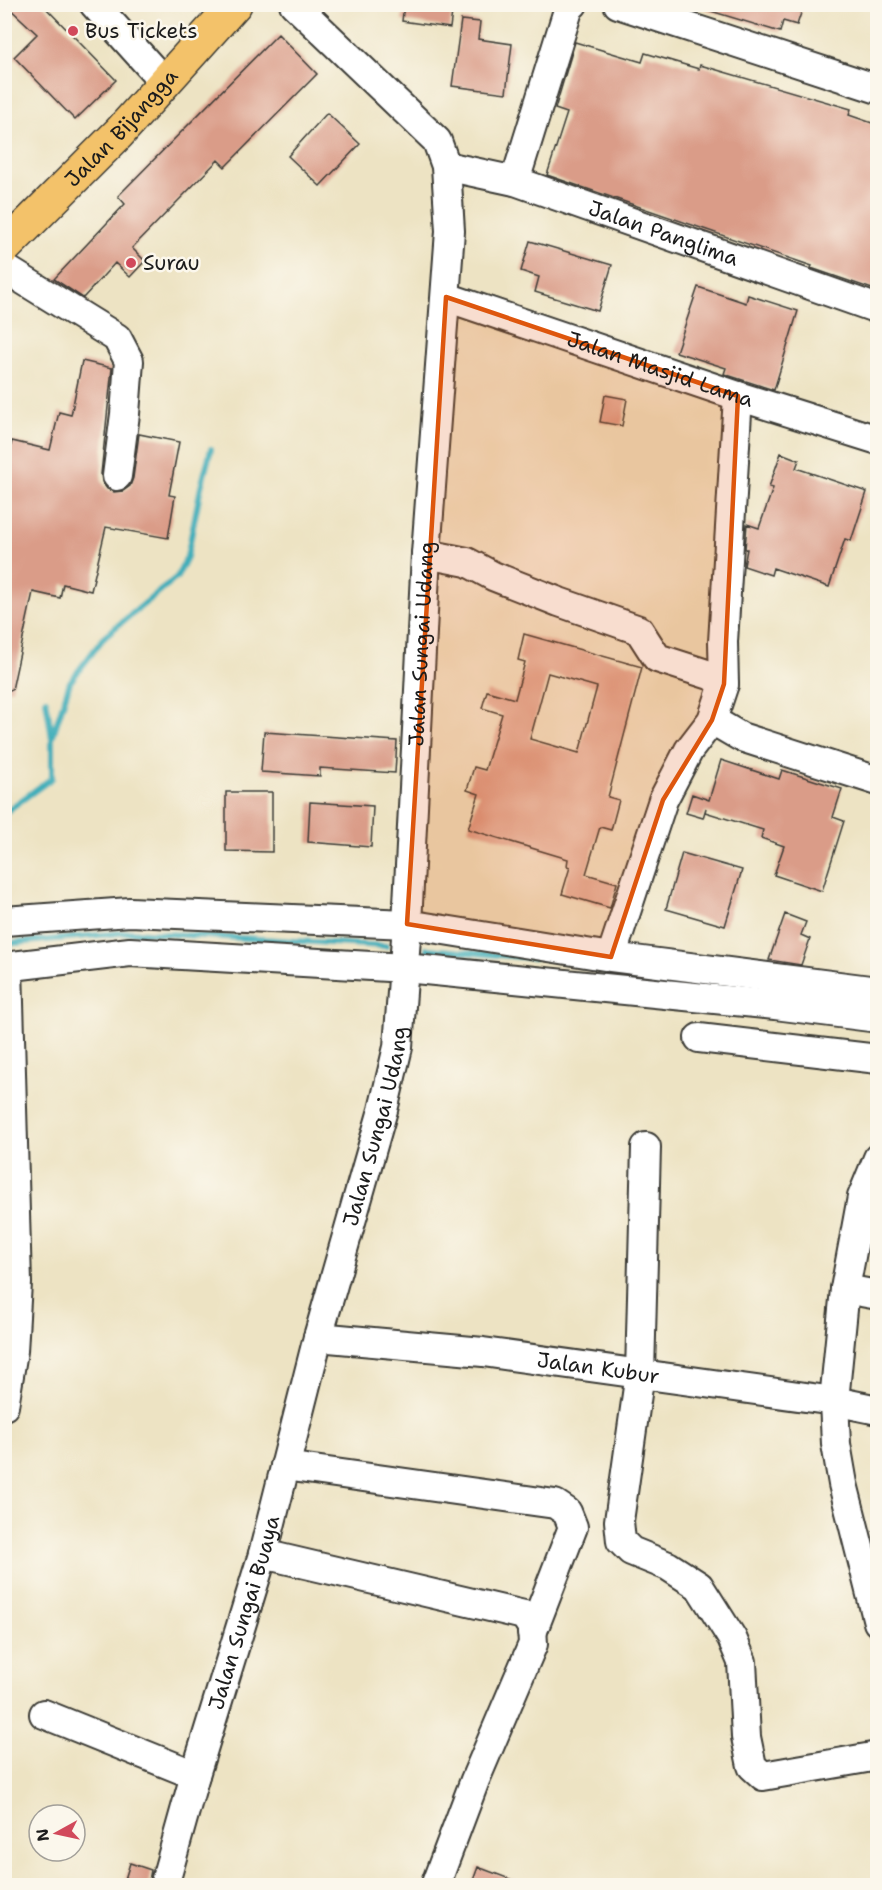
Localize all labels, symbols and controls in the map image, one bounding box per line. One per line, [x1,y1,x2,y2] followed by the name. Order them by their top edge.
[85,17,198,45] place label: Bus Tickets
[66,24,80,38] marker: Bus Tickets
[59,63,184,193] street label: Jalan Bijangga
[585,194,742,273] street label: Jalan Panglima
[143,249,200,277] place label: Surau
[124,256,138,270] marker: Surau
[563,325,757,414] street label: Jalan Masjid Lama
[402,540,441,747] street label: Jalan Sungai Udang
[336,1025,413,1229] street label: Jalan Sungai Udang
[535,1346,661,1391] street label: Jalan Kubur
[202,1512,286,1713] street label: Jalan Sungai Buaya
[27,1803,87,1863] north arrow
[31,1827,54,1843] text: N

